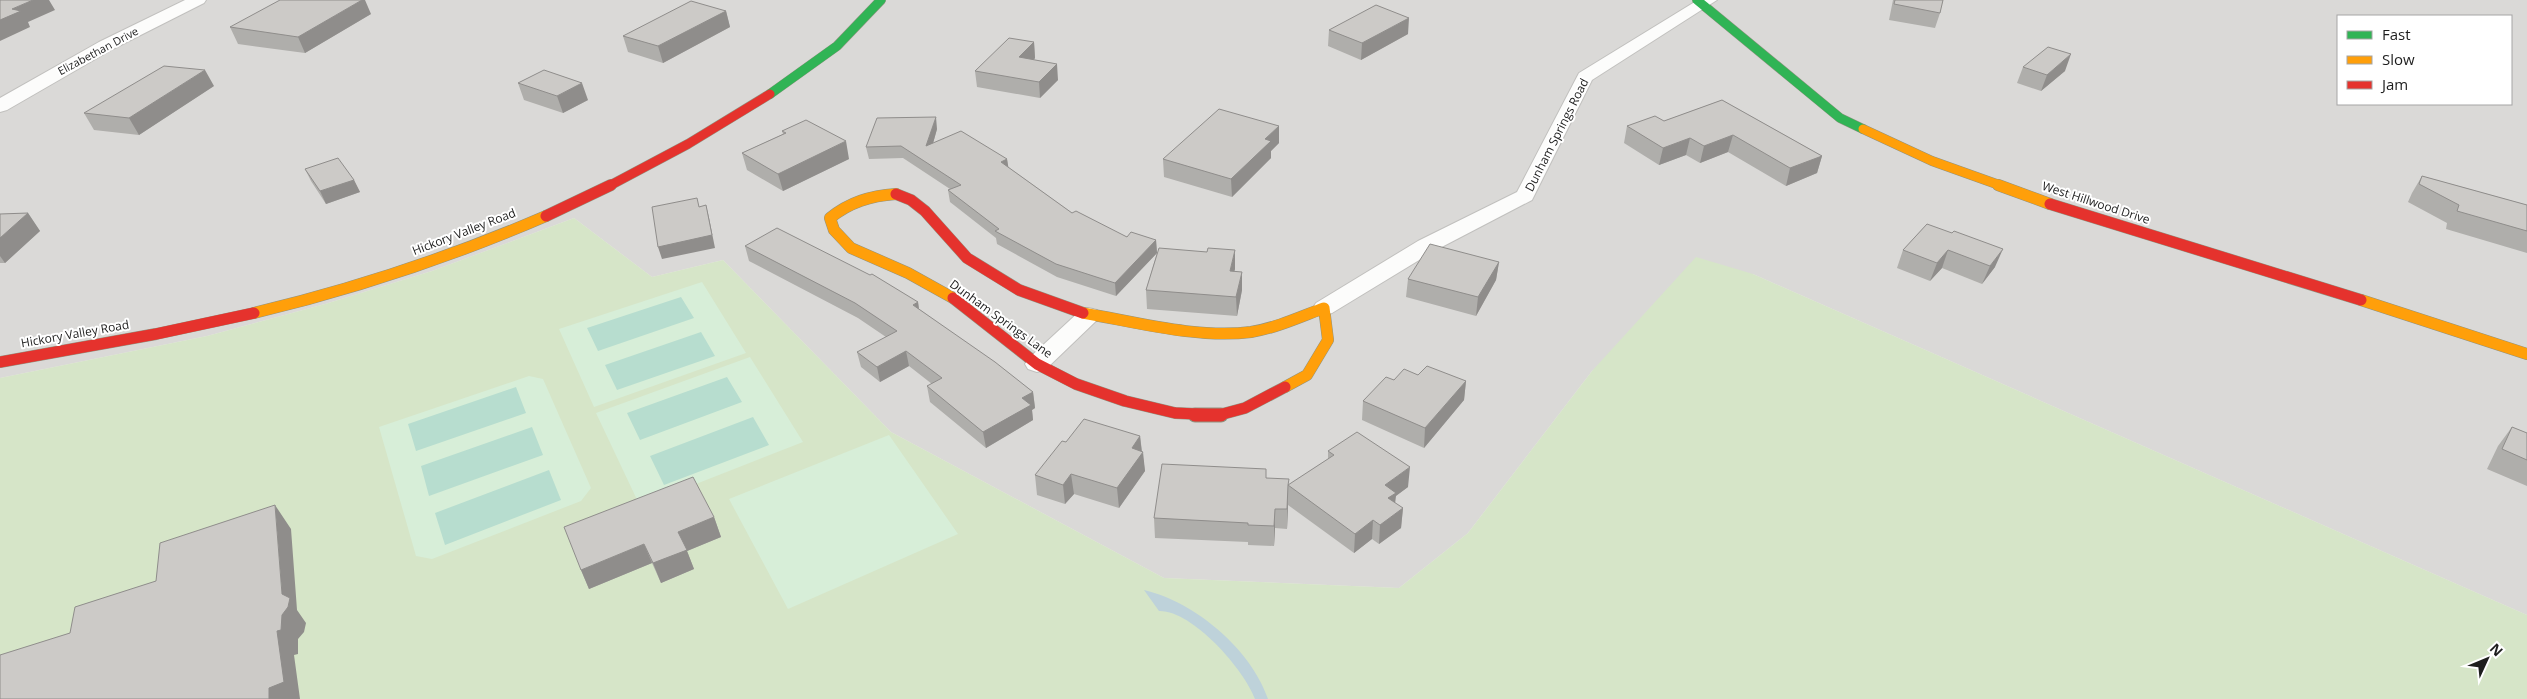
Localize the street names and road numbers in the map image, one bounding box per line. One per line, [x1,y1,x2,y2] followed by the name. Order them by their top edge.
[55,23,141,78] street label: Elizabethan Drive
[1521,75,1592,194] street label: Dunham Springs Road
[2040,177,2152,228] street label: West Hillwood Drive
[410,204,518,259] street label: Hickory Valley Road
[946,275,1056,362] street label: Dunham Springs Lane
[19,316,130,351] street label: Hickory Valley Road

